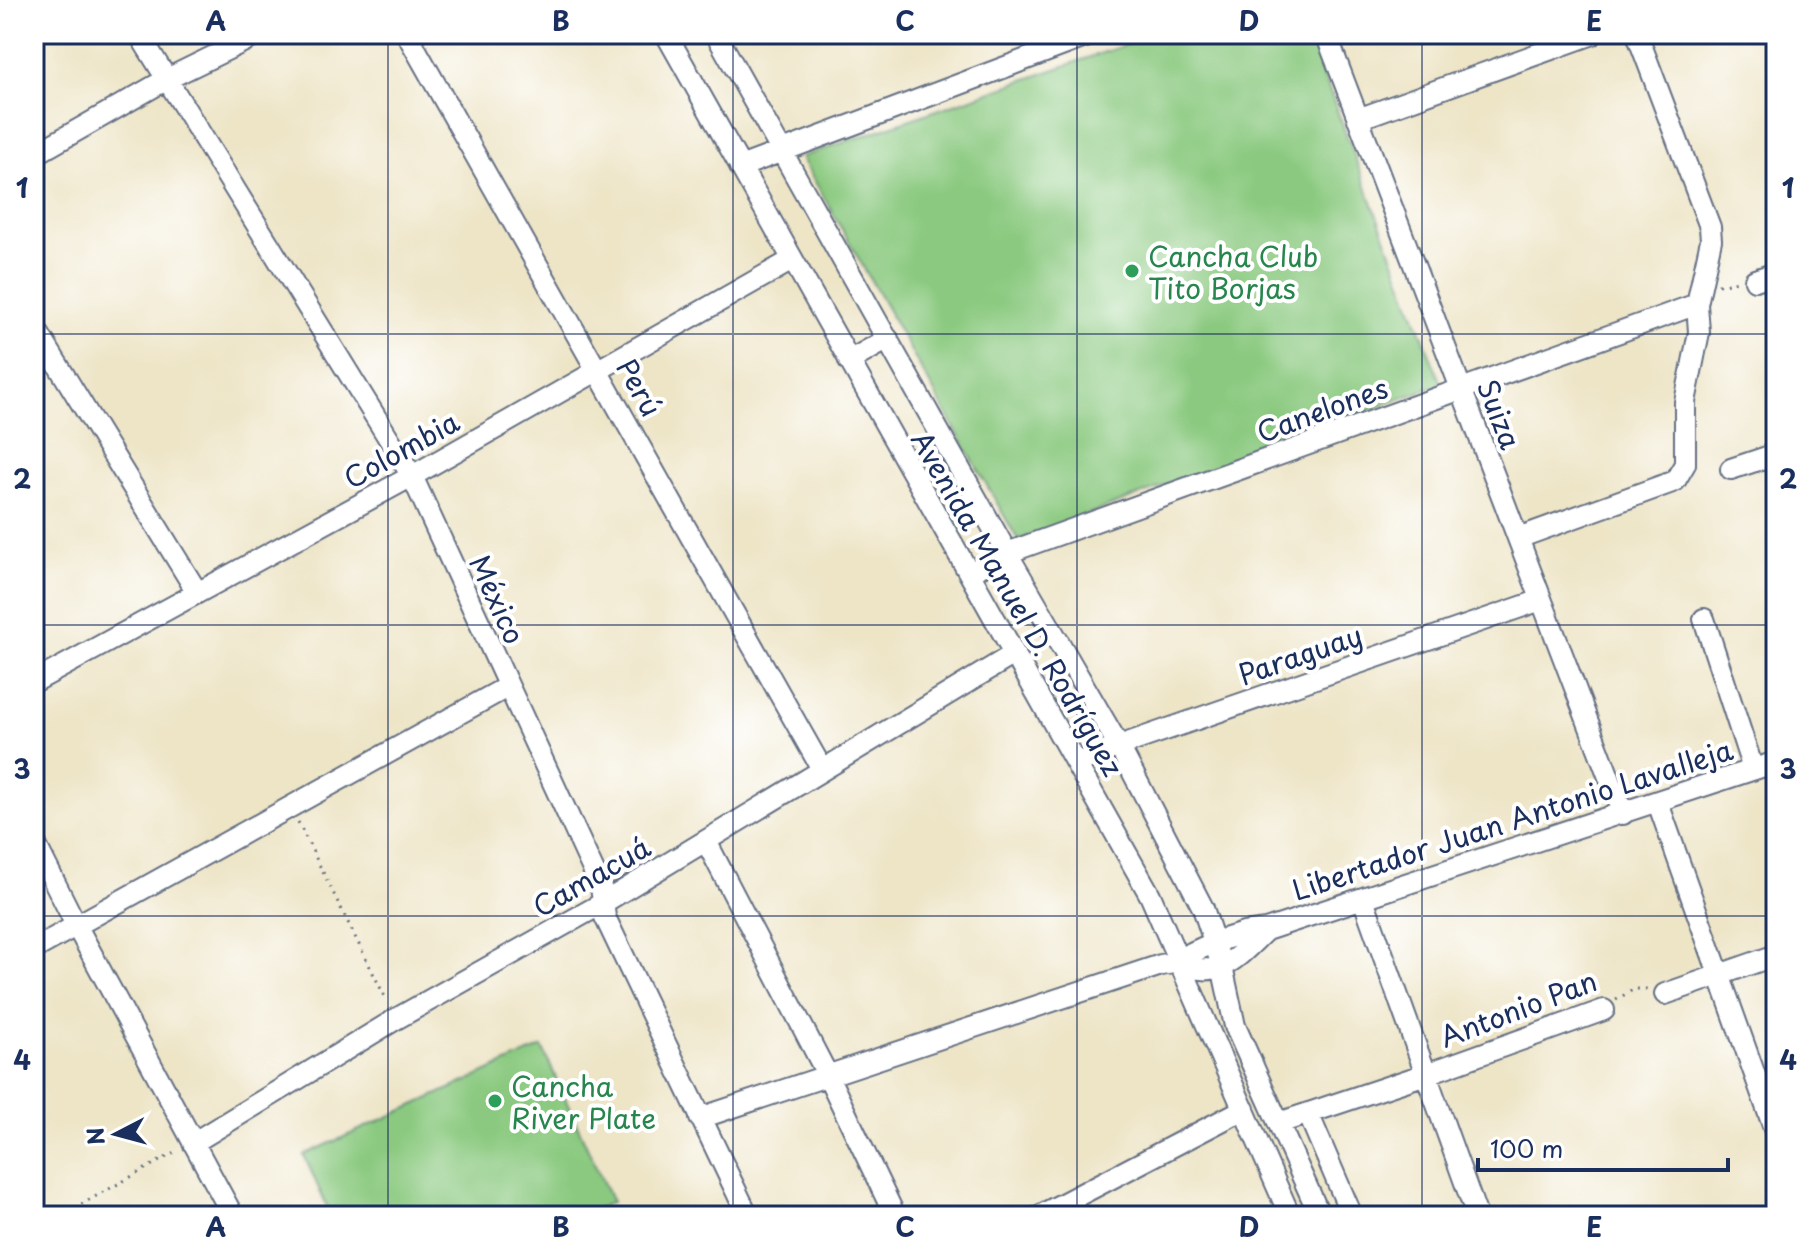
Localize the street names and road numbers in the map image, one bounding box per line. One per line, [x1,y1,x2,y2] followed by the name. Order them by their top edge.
[607,350,673,424] street label: Perú
[1250,365,1394,453] street label: Canelones
[1467,373,1533,455] street label: Suiza
[335,399,467,498] street label: Colombia
[901,422,1135,784] street label: Avenida Manuel D. Rodríguez
[459,547,537,651] street label: México
[1232,613,1368,695] street label: Paraguay
[1286,727,1738,911] street label: Libertador Juan Antonio Lavalleja
[524,825,658,927] street label: Camacuá
[1433,958,1603,1058] street label: Antonio Pan

